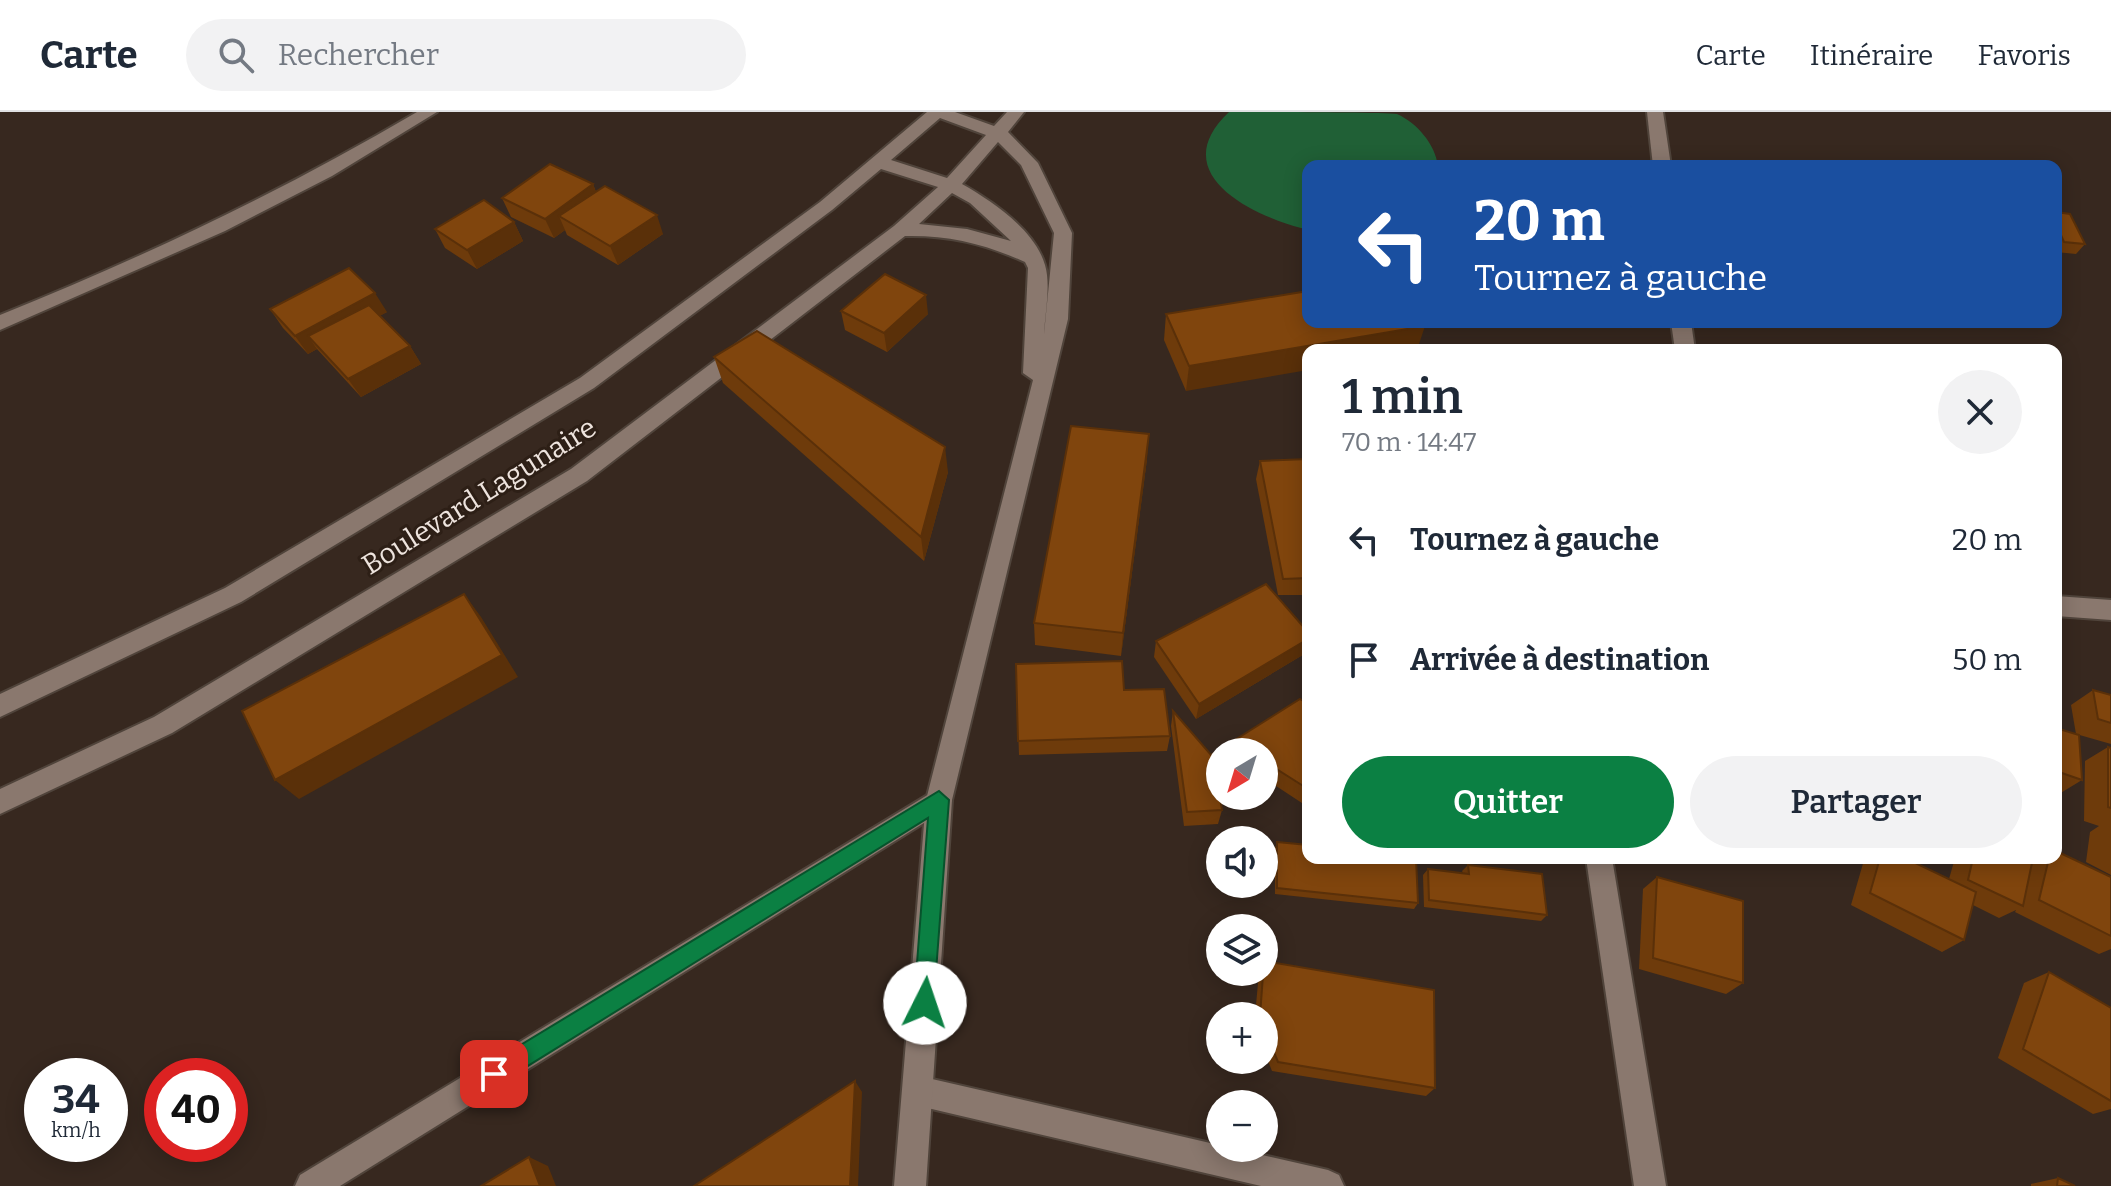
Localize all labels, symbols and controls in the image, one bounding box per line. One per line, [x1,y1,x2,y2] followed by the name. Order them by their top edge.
[186,19,746,91] search box
[40,32,138,78] text: Carte
[214,33,258,77] icon: search
[278,37,439,73] text: Rechercher
[1696,39,1766,72] text: Carte
[1810,39,1933,72] text: Itinéraire
[1977,39,2071,72] text: Favoris
[1474,188,1605,255] text: 20 m
[1342,192,1446,296] icon: left
[1474,256,1767,300] text: Tournez à gauche
[1342,368,1463,426] text: 1 min
[1938,370,2022,454] button: close
[356,411,602,581] street label: Boulevard Lagunaire
[1342,427,1476,458] text: 70 m · 14:47
[1342,518,1386,562] icon: left
[1410,522,1659,558] text: Tournez à gauche
[1952,522,2022,558] text: 20 m
[1342,638,1386,682] icon: arrive
[1410,642,1709,678] text: Arrivée à destination
[1952,642,2022,678] text: 50 m
[1206,738,1278,810] north arrow
[1206,738,1278,1162] map controls
[1342,756,1674,848] button: Quitter
[1690,756,2022,848] button: Partager
[1206,826,1278,898] button: sound
[1206,914,1278,986] button: layers
[883,961,967,1045] position arrow
[1206,1002,1278,1074] button: +
[460,1040,528,1108] pin
[472,1052,516,1096] icon: arrive
[144,1058,248,1162] speed limit sign: 40
[52,1076,100,1124] text: 34
[1206,1090,1278,1162] button: −
[51,1118,101,1142] text: km/h

